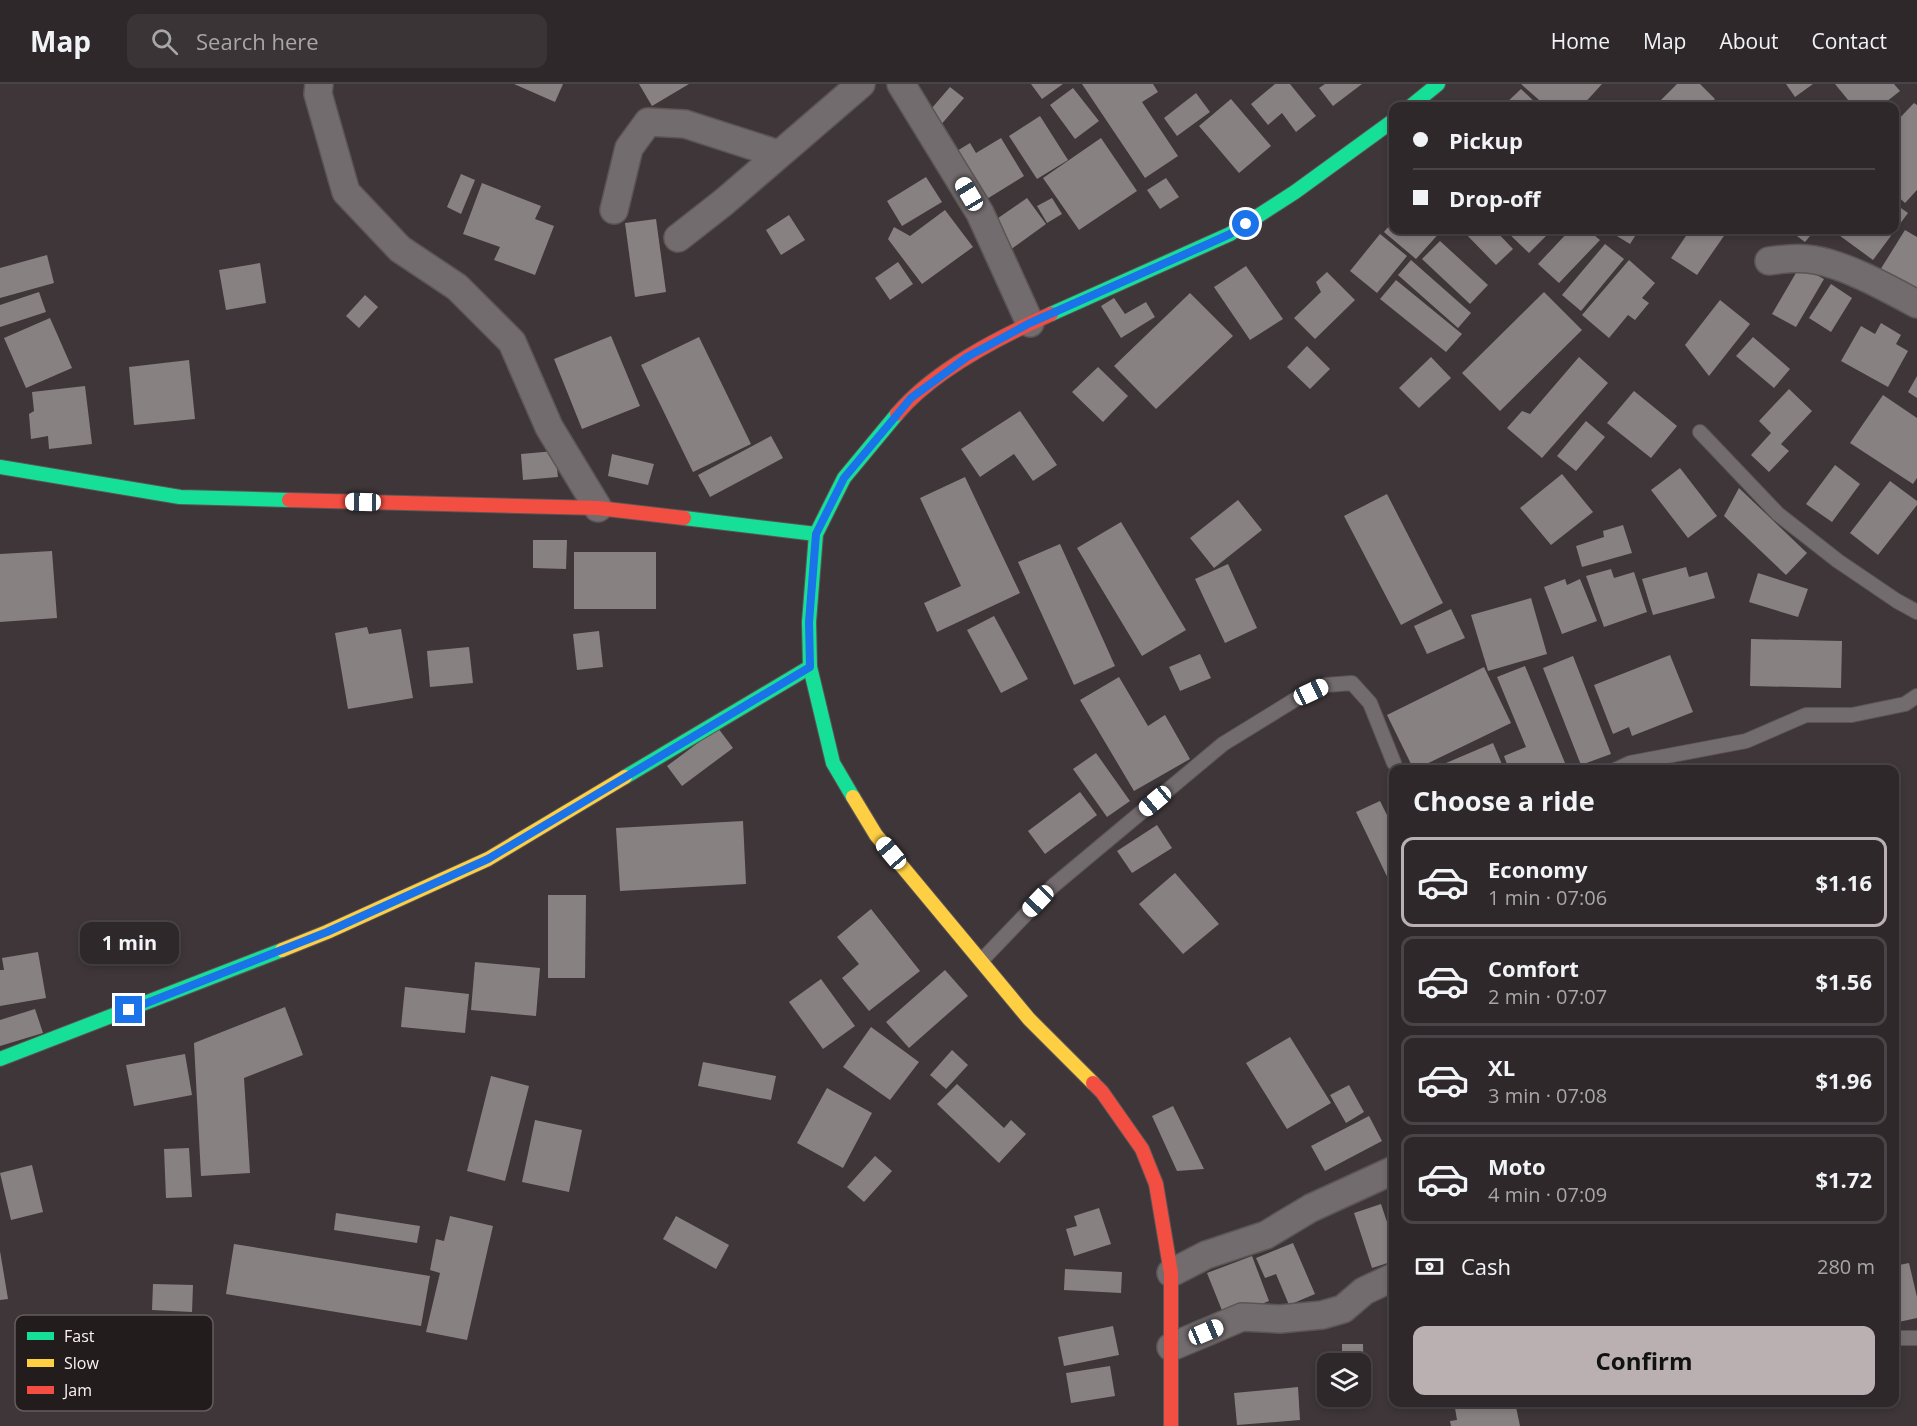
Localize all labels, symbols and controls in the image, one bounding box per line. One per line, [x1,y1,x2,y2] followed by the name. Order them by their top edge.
[127,14,547,68] search box
[30,22,91,60] text: Map
[148,25,181,58] icon: search
[196,26,319,56] text: Search here
[1551,27,1610,55] text: Home
[1643,27,1686,55] text: Map
[1719,27,1779,55] text: About
[1812,27,1887,55] text: Contact
[1449,125,1523,155] text: Pickup
[952,174,986,214] car
[1449,183,1541,213] text: Drop-off
[1232,210,1259,237] route start
[345,493,381,511] car
[1291,676,1331,708] car
[1413,782,1595,819] text: Choose a ride
[1135,783,1175,819] car
[873,833,909,873] car
[1488,854,1587,884] text: Economy
[1416,855,1470,909] icon: car
[1815,867,1872,897] text: $1.16
[1019,882,1057,920] car
[1488,884,1607,911] text: 1 min · 07:06
[80,923,178,965] callout: 1 min
[102,929,157,956] text: 1 min
[1488,953,1579,983] text: Comfort
[1416,954,1470,1008] icon: car
[1815,966,1872,996] text: $1.56
[1488,983,1607,1010] text: 2 min · 07:07
[115,996,142,1023] route end
[1488,1052,1515,1082] text: XL
[1416,1053,1470,1107] icon: car
[1815,1065,1872,1095] text: $1.96
[1488,1082,1607,1109] text: 3 min · 07:08
[1488,1151,1546,1181] text: Moto
[1416,1152,1470,1206] icon: car
[1815,1164,1872,1194] text: $1.72
[1488,1181,1607,1208] text: 4 min · 07:09
[1413,1250,1446,1283] icon: cash
[1461,1251,1511,1281] text: Cash
[1817,1253,1875,1280] text: 280 m
[15,1315,213,1411] legend
[1186,1317,1226,1347] car
[64,1325,95,1347] text: Fast
[1413,1326,1875,1395] button: Confirm
[64,1352,99,1374] text: Slow
[1317,1353,1371,1407] map controls
[1317,1353,1371,1407] button: layers
[62,1379,92,1401] text: Jam

